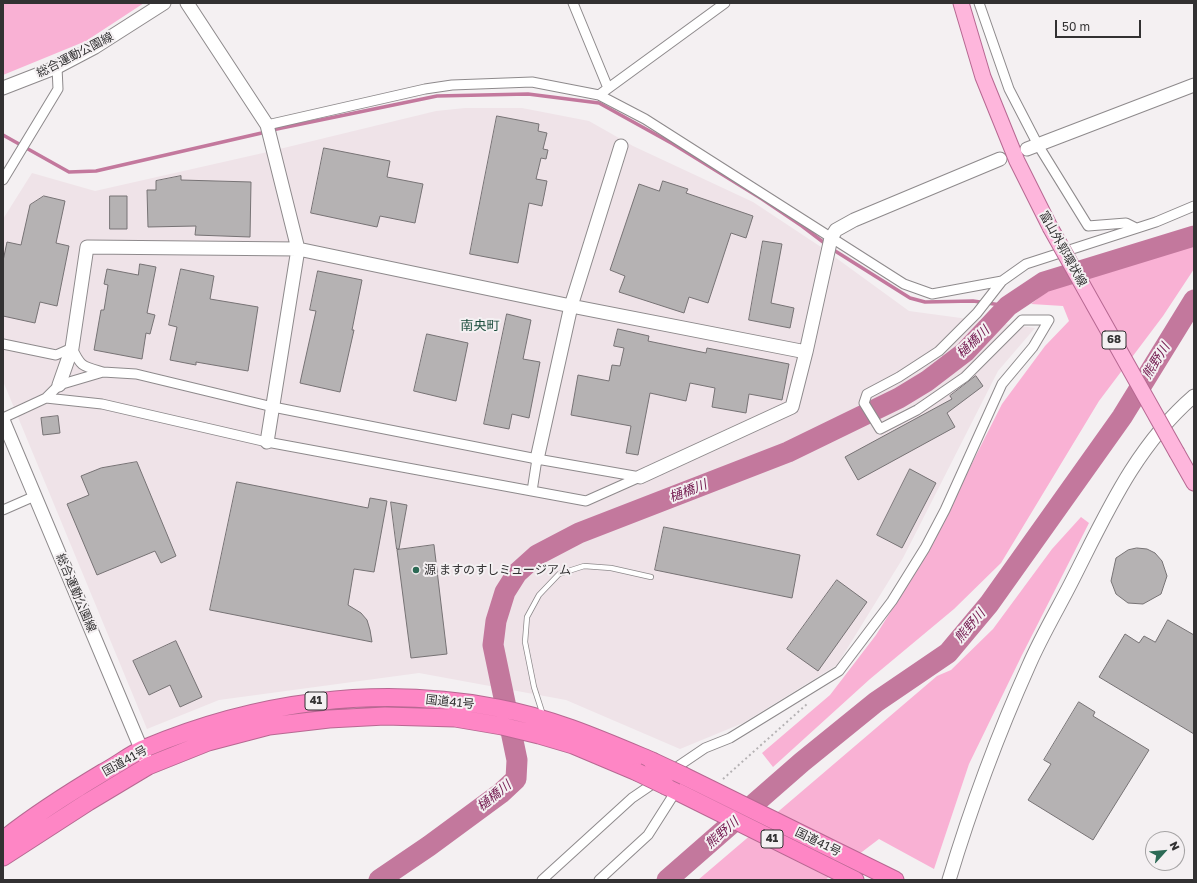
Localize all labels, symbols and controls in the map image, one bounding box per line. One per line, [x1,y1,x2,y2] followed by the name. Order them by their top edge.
[1057,12,1143,38] scale bar
[1062,19,1090,34] text: 50 m
[34,30,116,80] street label: 総合運動公園線
[1036,209,1090,289] street label: 富山外郭環状線
[461,318,499,334] district label: 南央町
[954,323,992,361] water label: 樋橋川
[1102,331,1126,349] road number: 68
[1139,340,1173,382] water label: 熊野川
[667,477,709,505] water label: 樋橋川
[53,552,99,634] street label: 総合運動公園線
[424,563,571,577] place label: 源 ますのすしミュージアム
[411,565,421,575] marker: 源 ますのすしミュージアム
[951,606,989,646] water label: 熊野川
[305,692,327,710] road number: 41
[425,692,475,712] street label: 国道41号
[100,743,150,779] street label: 国道41号
[474,778,514,814] water label: 樋橋川
[702,814,742,852] water label: 熊野川
[793,825,843,859] street label: 国道41号
[761,830,783,848] road number: 41
[1145,831,1185,871] north arrow
[1168,839,1183,852] text: N

